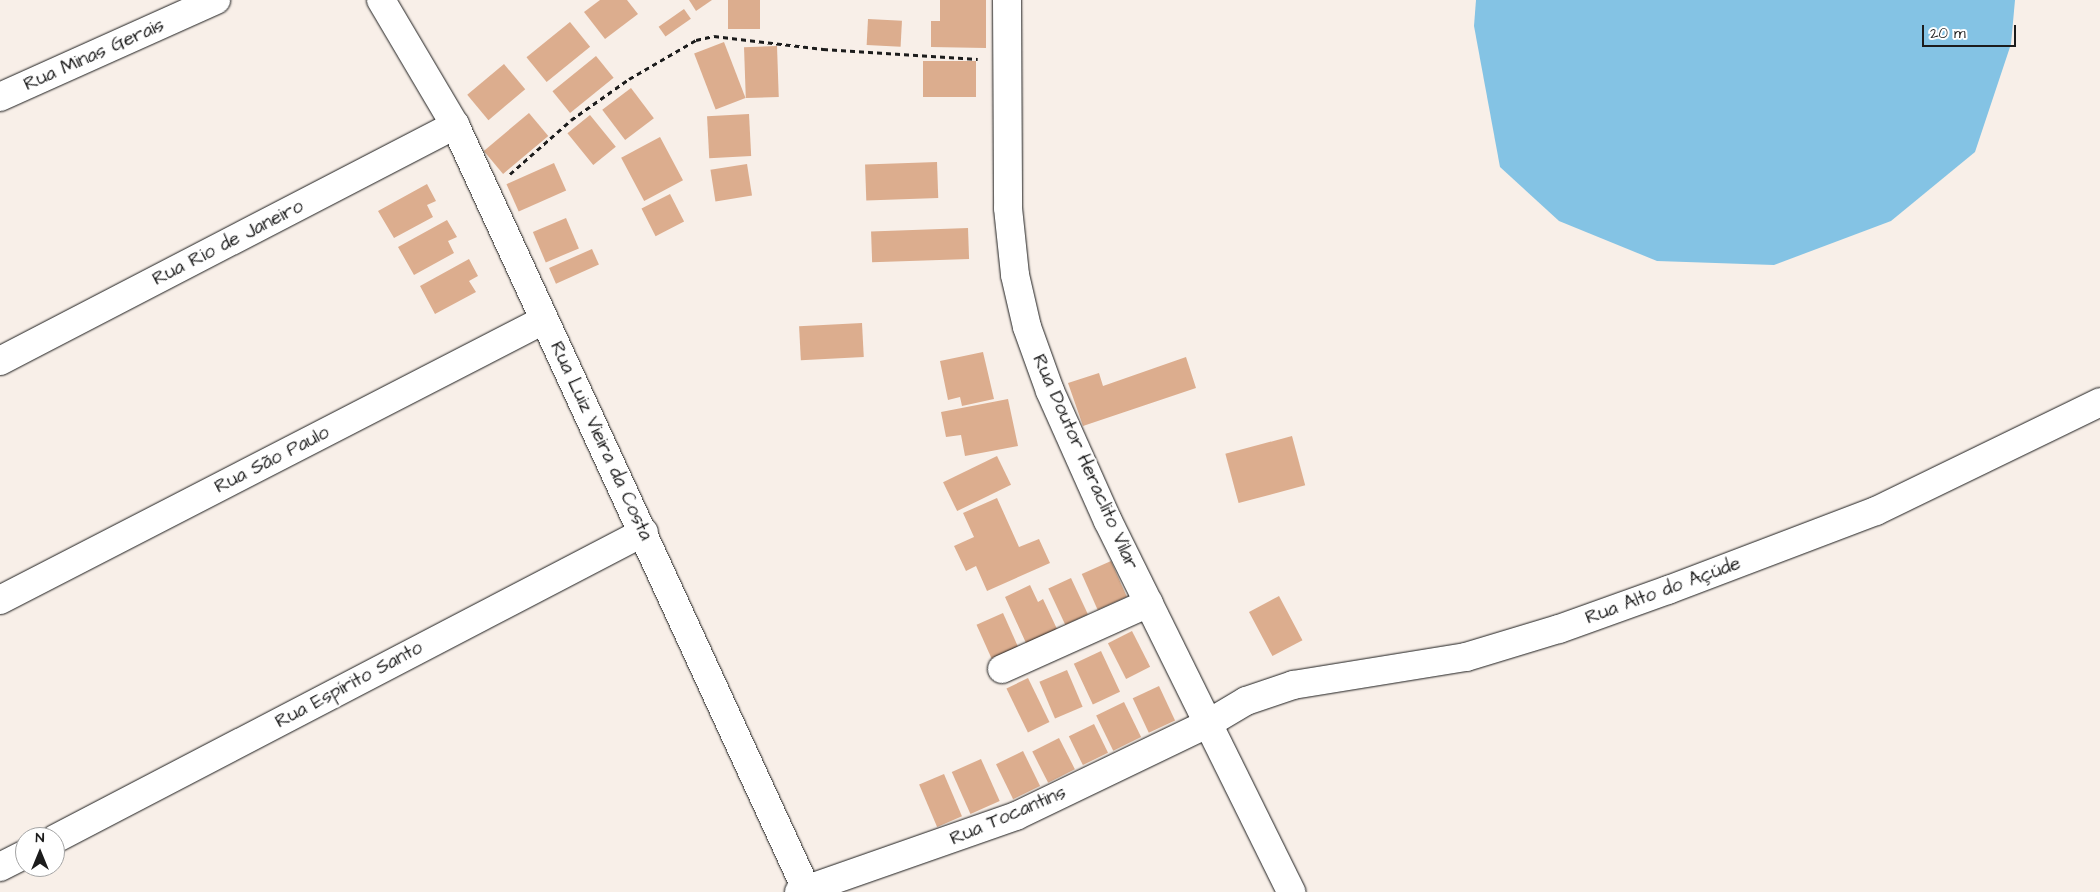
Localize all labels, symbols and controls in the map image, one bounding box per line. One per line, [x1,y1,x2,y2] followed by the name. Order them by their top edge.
[20,14,168,96] street label: Rua Minas Gerais
[1925,15,2019,47] scale bar
[1930,23,1966,44] text: 20 m
[149,195,307,291] street label: Rua Rio de Janeiro
[545,338,657,544] street label: Rua Luiz Vieira da Costa
[1027,351,1143,573] street label: Rua Doutor Heraclito Vilar
[211,421,333,499] street label: Rua São Paulo
[1582,552,1744,630] street label: Rua Alto do Açúde
[271,636,427,734] street label: Rua Espírito Santo
[947,781,1069,851] street label: Rua Tocantins
[15,827,65,877] north arrow
[36,828,44,848] text: N

